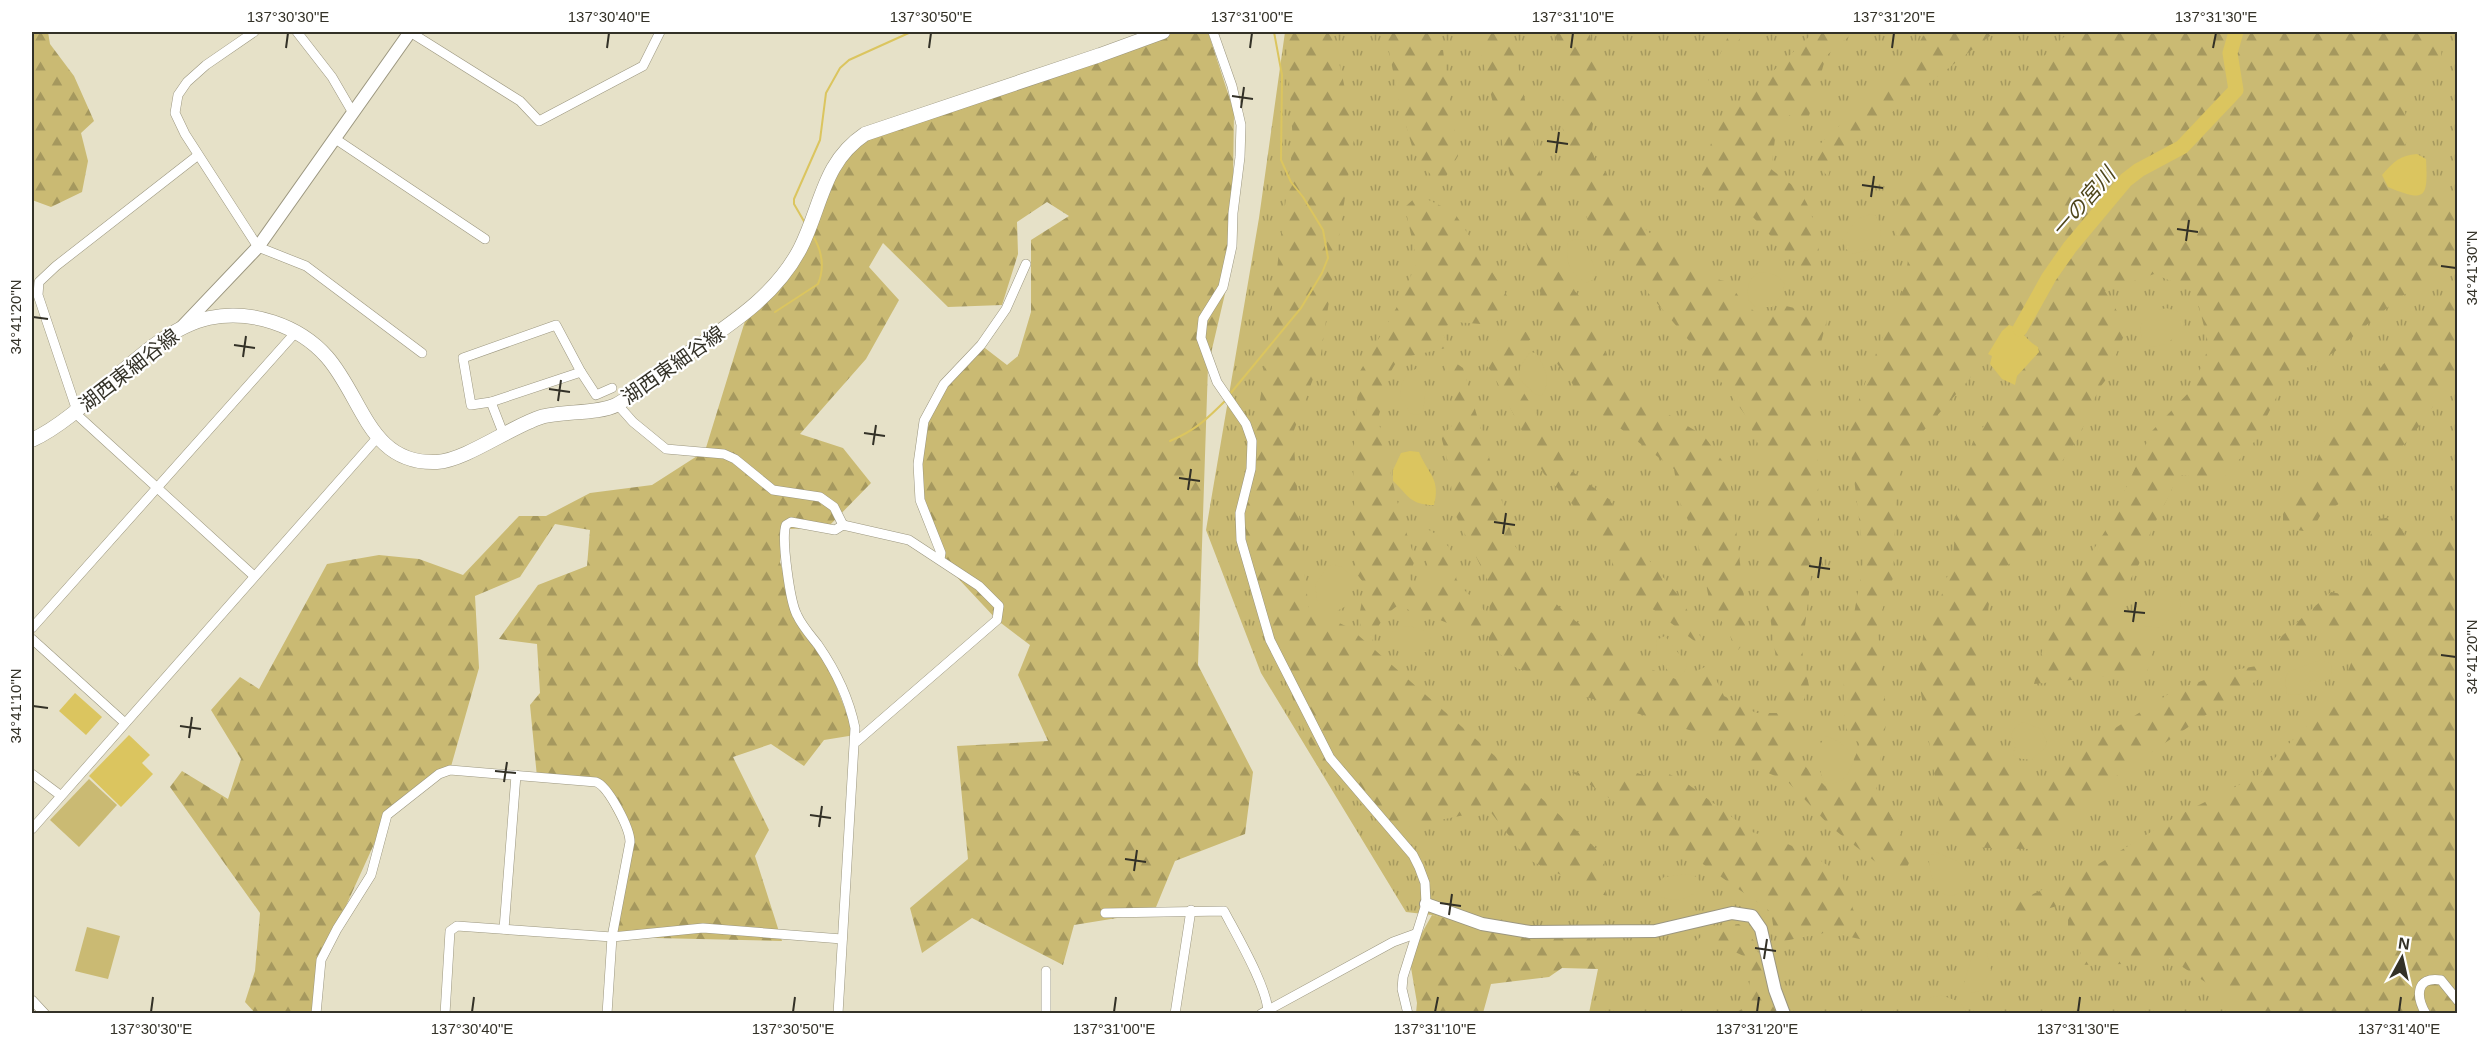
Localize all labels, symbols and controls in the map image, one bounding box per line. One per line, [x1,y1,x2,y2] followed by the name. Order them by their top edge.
[247,8,329,25] text: 137°30'30"E
[568,8,650,25] text: 137°30'40"E
[890,8,972,25] text: 137°30'50"E
[1211,8,1293,25] text: 137°31'00"E
[1532,8,1614,25] text: 137°31'10"E
[1853,8,1935,25] text: 137°31'20"E
[2175,8,2257,25] text: 137°31'30"E
[2047,161,2121,241] water label: 一の宮川
[2463,230,2480,306] text: 34°41'30"N
[7,279,24,355] text: 34°41'20"N
[618,322,728,408] street label: 湖西東細谷線
[75,324,183,416] street label: 湖西東細谷線
[2463,619,2480,695] text: 34°41'20"N
[7,668,24,744] text: 34°41'10"N
[2372,928,2432,988] north arrow
[2397,934,2411,953] text: N
[110,1020,192,1037] text: 137°30'30"E
[431,1020,513,1037] text: 137°30'40"E
[752,1020,834,1037] text: 137°30'50"E
[1073,1020,1155,1037] text: 137°31'00"E
[1394,1020,1476,1037] text: 137°31'10"E
[1716,1020,1798,1037] text: 137°31'20"E
[2037,1020,2119,1037] text: 137°31'30"E
[2358,1020,2440,1037] text: 137°31'40"E

